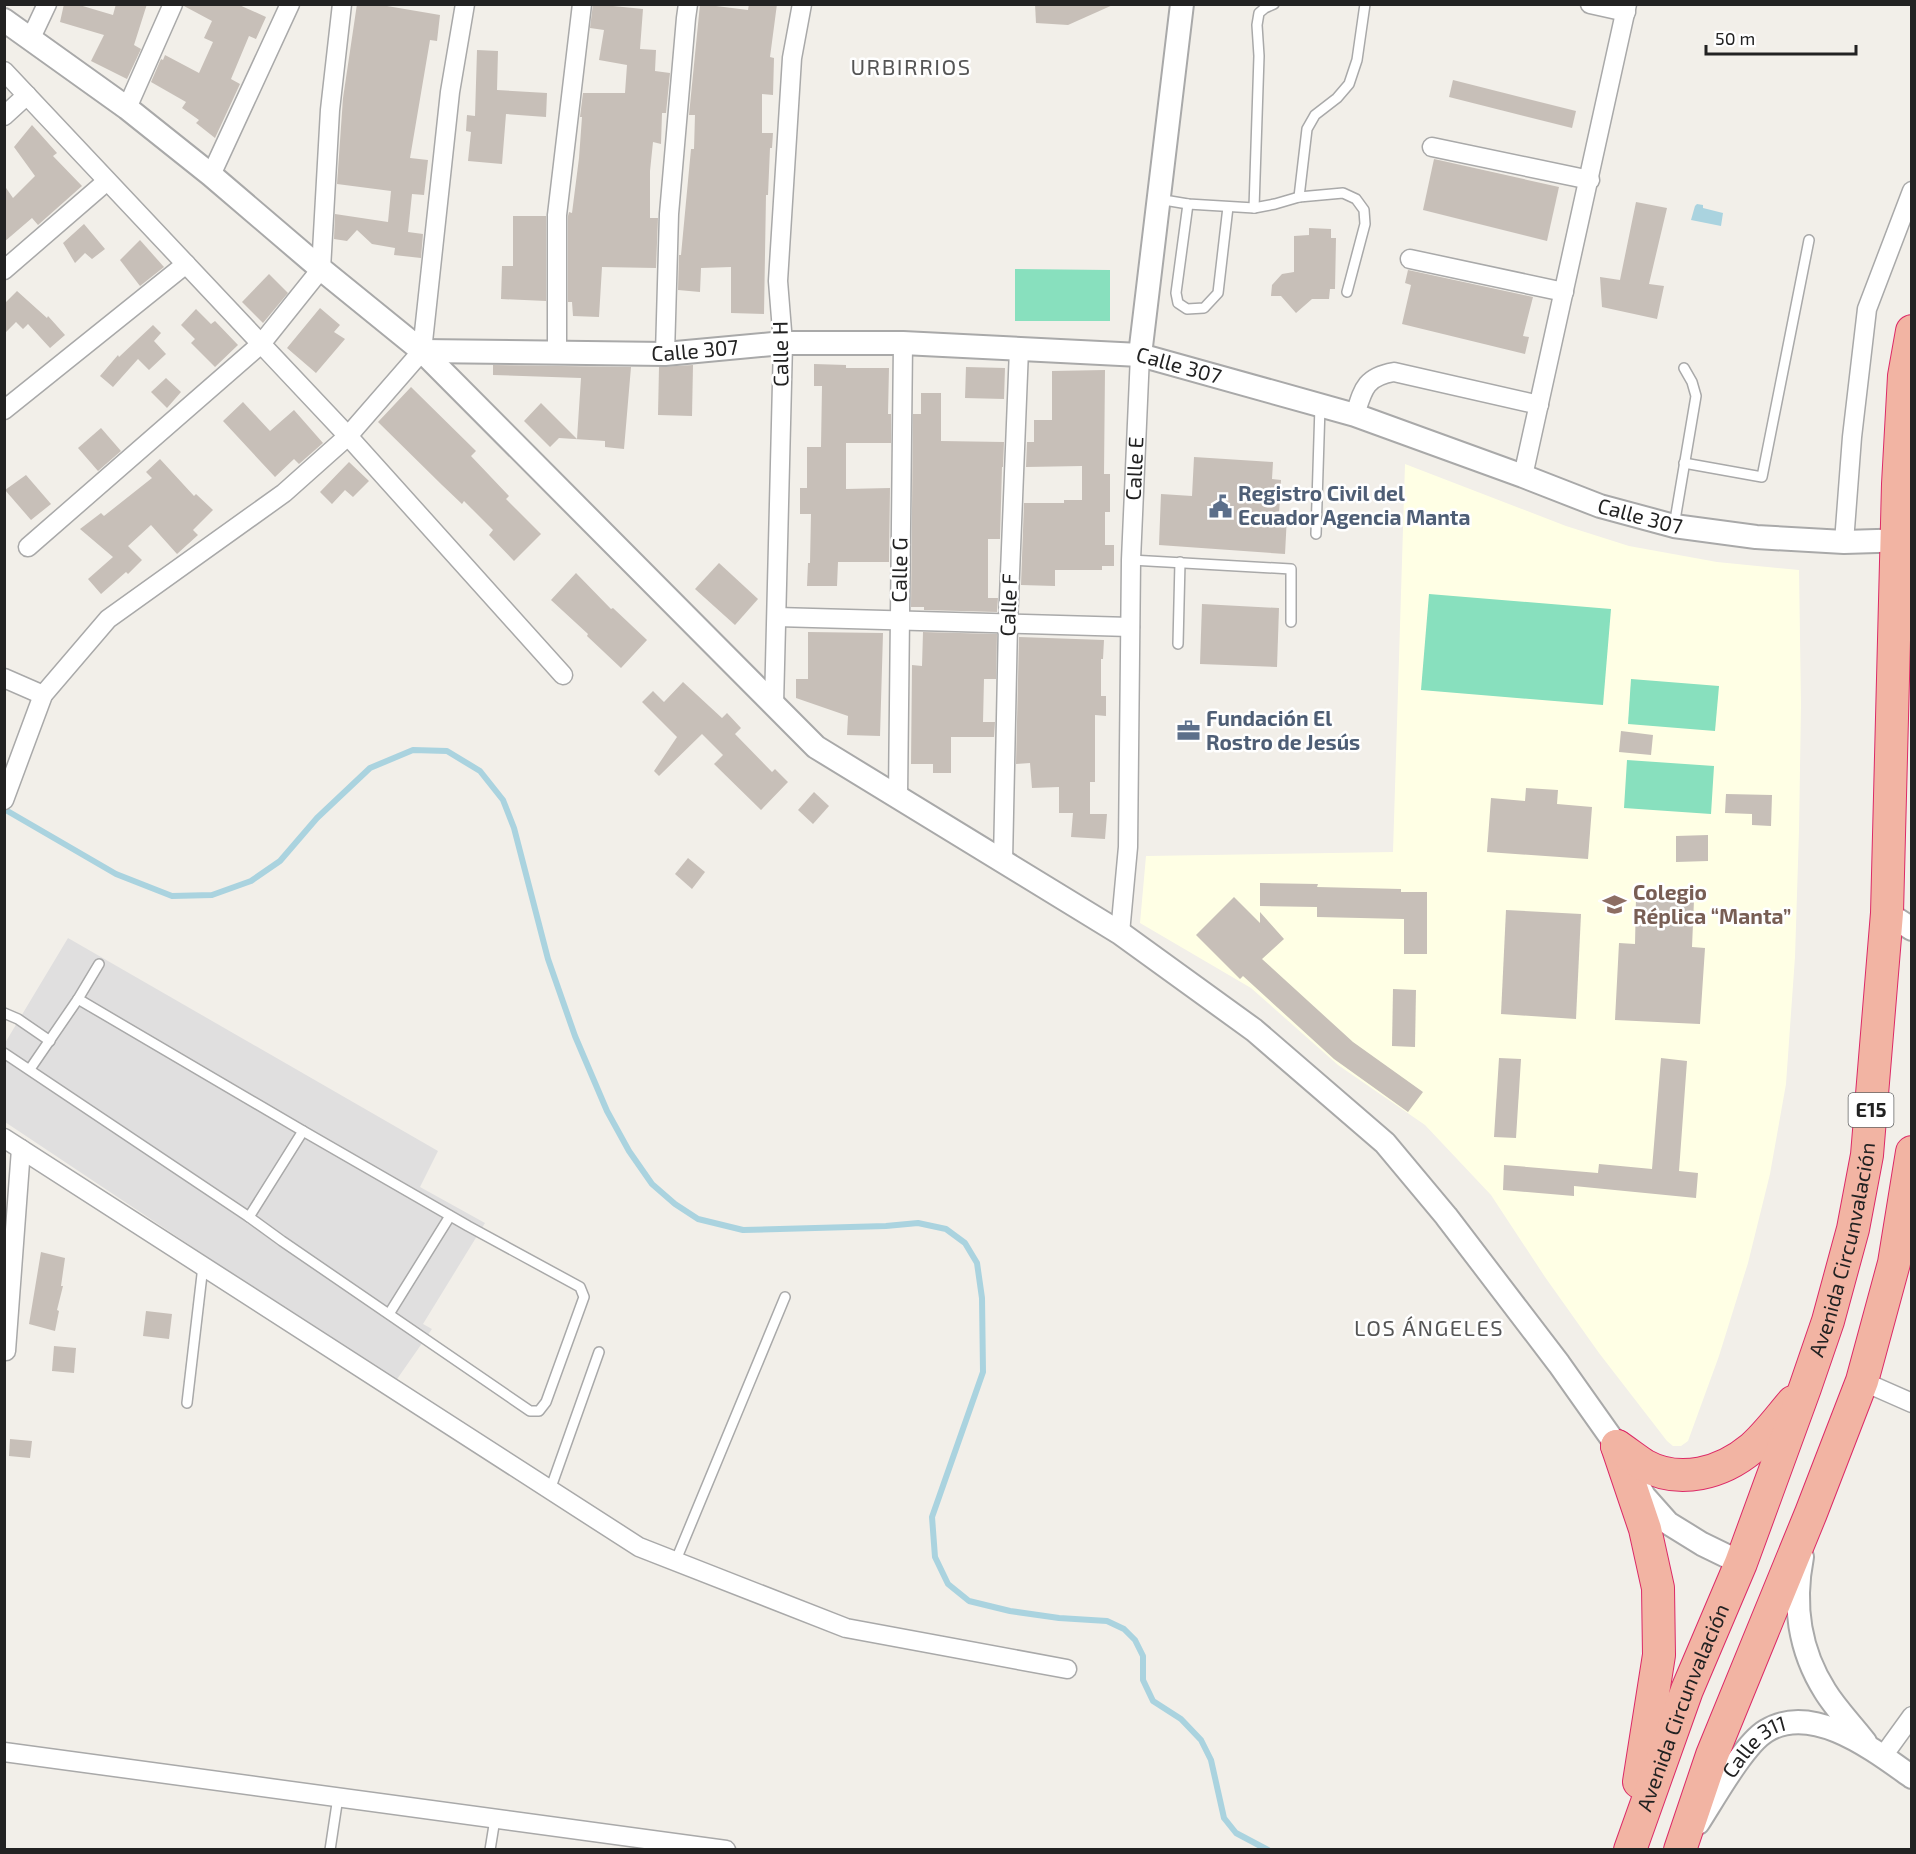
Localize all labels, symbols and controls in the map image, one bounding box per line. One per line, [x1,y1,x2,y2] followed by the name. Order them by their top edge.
[1706,18,1856,56] scale bar
[1715,27,1755,49] text: 50 m
[850,53,972,79] district label: URBIRRIOS
[766,321,793,387] street label: Calle H
[651,333,739,365] street label: Calle 307
[1134,341,1225,388] street label: Calle 307
[1120,436,1147,501] street label: Calle E
[1238,480,1470,529] place label: Registro Civil del Ecuador Agencia Manta
[1595,492,1684,538] street label: Calle 307
[1207,493,1233,519] public building icon: Registro Civil del Ecuador Agencia Manta
[885,537,912,603] street label: Calle G
[994,573,1021,637] street label: Calle F
[1206,705,1360,754] place label: Fundación El Rostro de Jesús
[1175,718,1201,744] office icon: Fundación El Rostro de Jesús
[1633,879,1791,928] place label: Colegio Réplica “Manta”
[1602,892,1628,918] school or university icon: Colegio Réplica “Manta”
[1848,1093,1894,1127] road number: E15
[1803,1141,1879,1360] street label: Avenida Circunvalación
[1354,1314,1504,1340] district label: LOS ÁNGELES
[1631,1600,1733,1814] street label: Avenida Circunvalación
[1716,1710,1788,1782] street label: Calle 311

